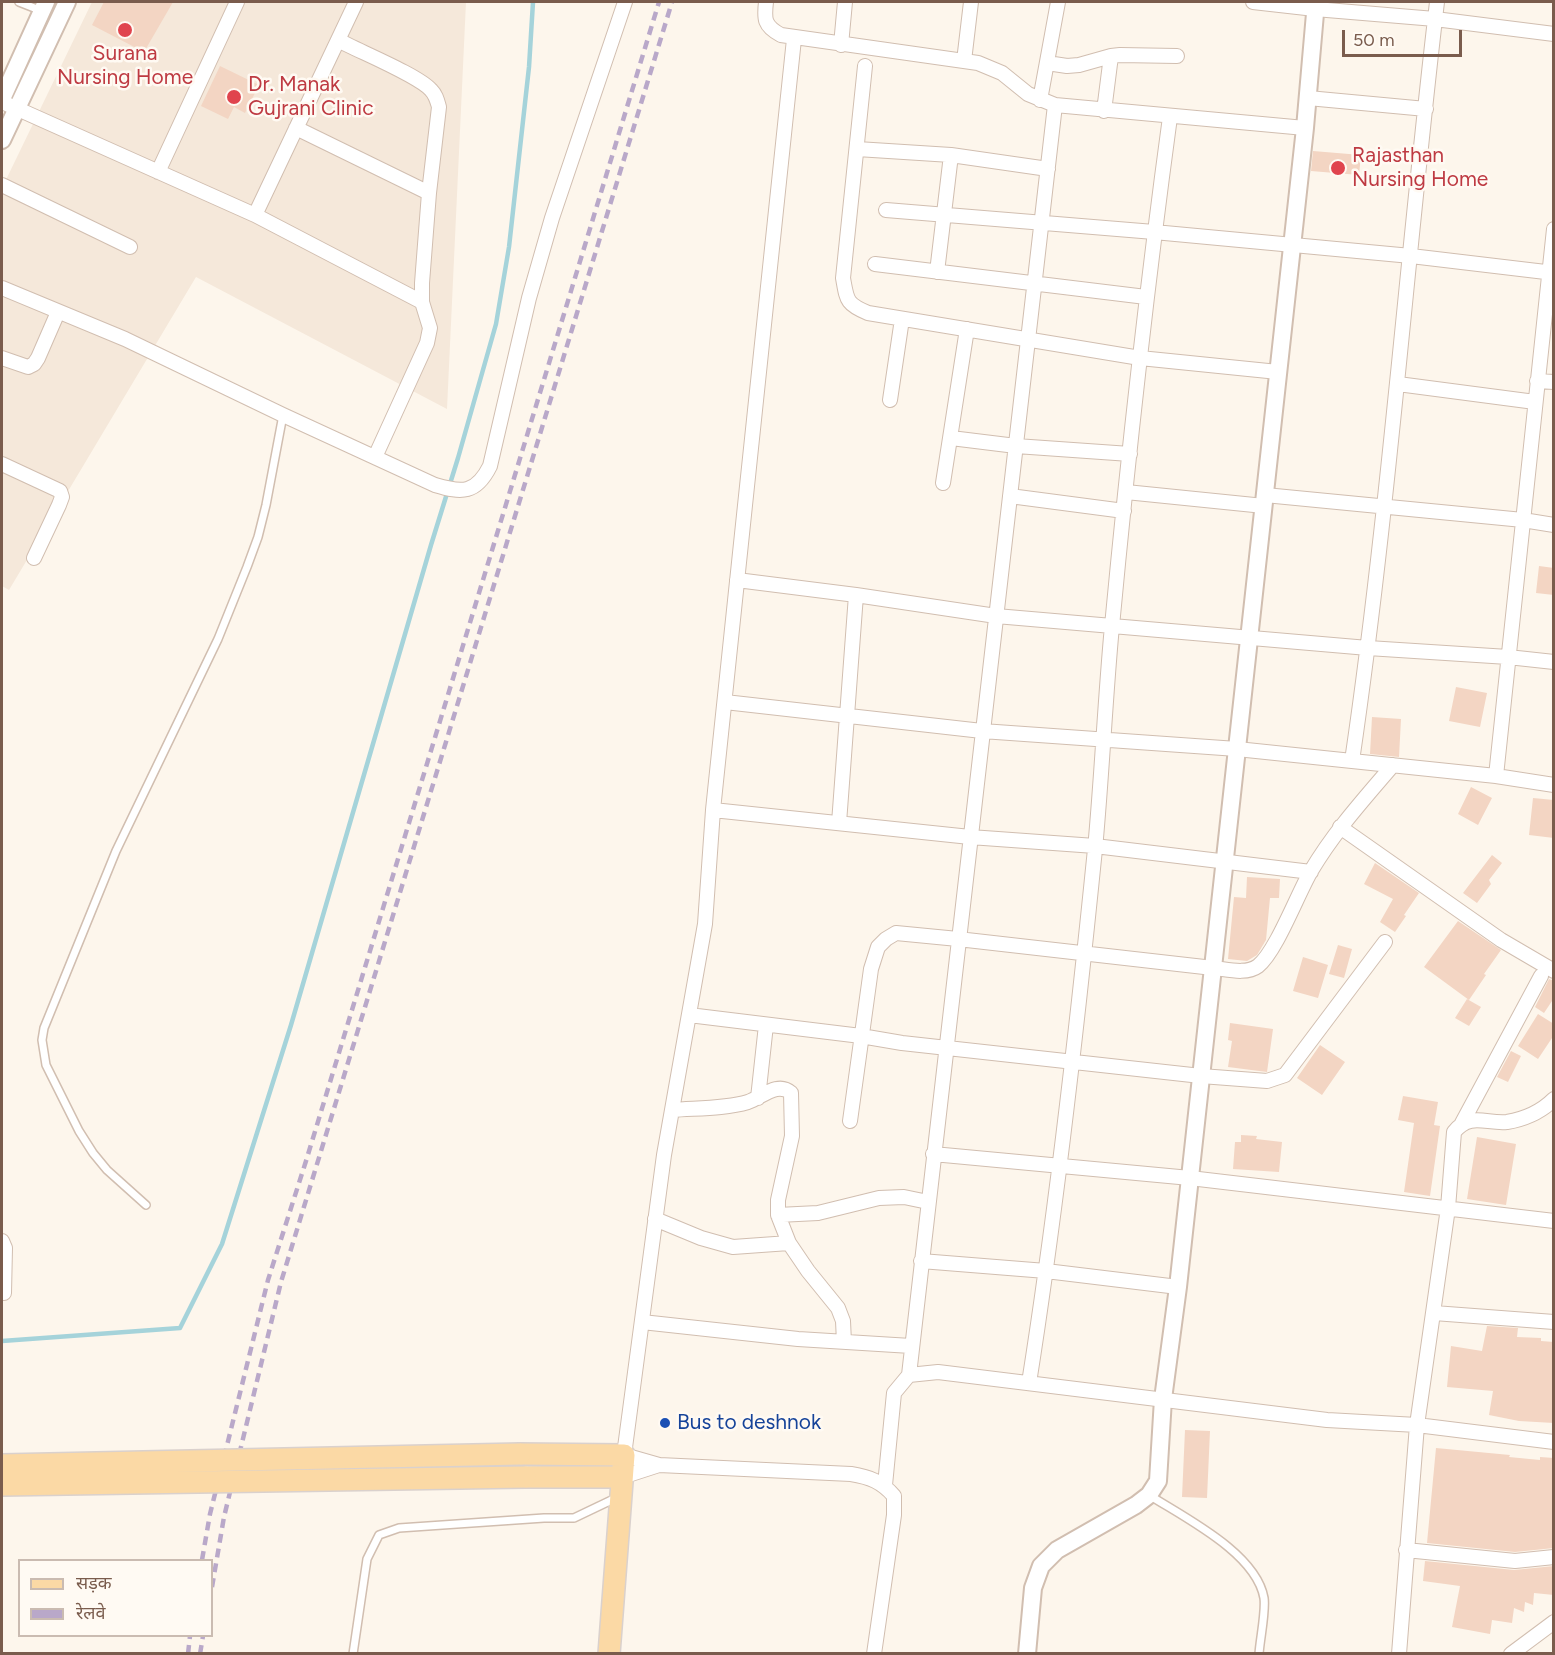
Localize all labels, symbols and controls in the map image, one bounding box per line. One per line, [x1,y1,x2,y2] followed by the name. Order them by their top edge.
[1345,18,1465,56] scale bar
[116,21,134,39] marker: Surana Nursing Home
[1353,29,1395,51] text: 50 m
[57,41,193,91] place label: Surana Nursing Home
[248,72,373,122] place label: Dr. Manak Gujrani Clinic
[225,88,243,106] marker: Dr. Manak Gujrani Clinic
[1352,143,1488,193] place label: Rajasthan Nursing Home
[1329,159,1347,177] marker: Rajasthan Nursing Home
[677,1410,821,1436] place label: Bus to deshnok
[658,1416,672,1430] marker: Bus to deshnok
[18,1559,213,1637] legend
[76,1572,112,1594] text: सड़क
[76,1602,106,1624] text: रेलवे

